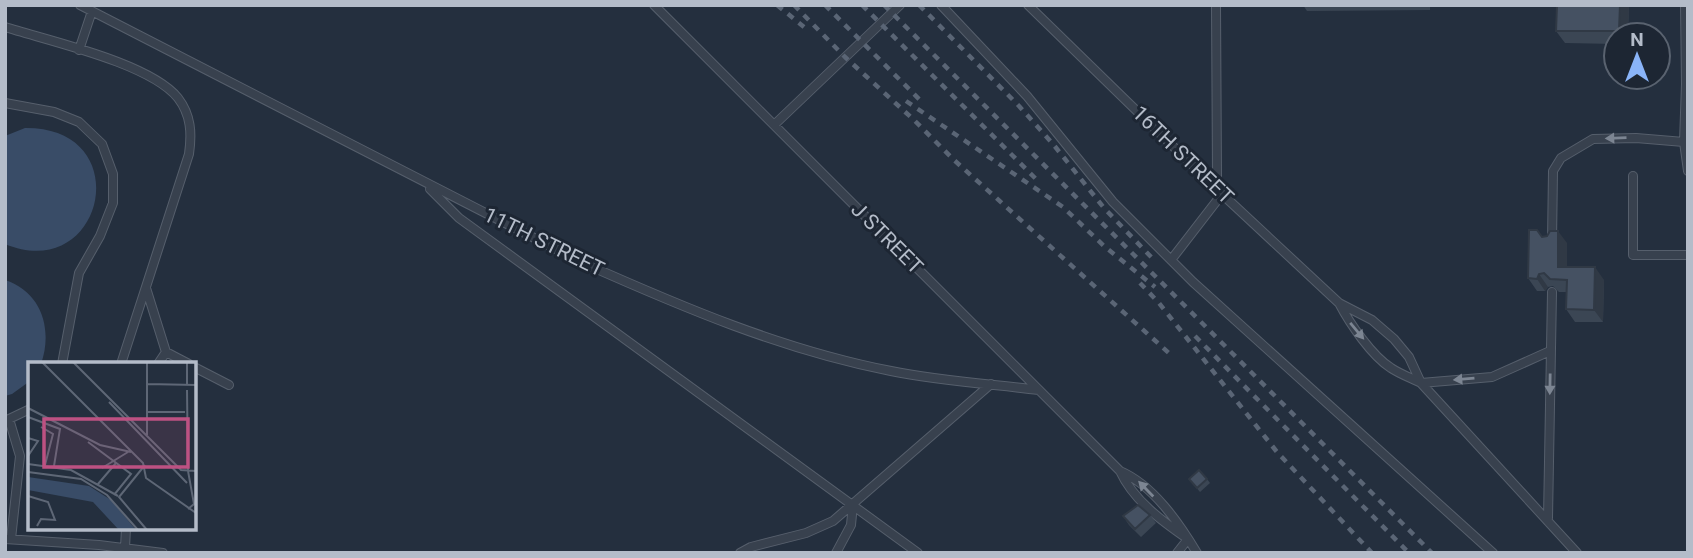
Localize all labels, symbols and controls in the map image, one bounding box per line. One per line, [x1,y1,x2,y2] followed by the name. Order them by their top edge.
[1602,21,1672,91] north arrow
[1630,28,1644,51] text: N
[1128,101,1239,209] street label: 16TH STREET
[1605,133,1627,144] one-way arrow
[846,197,928,279] street label: J STREET
[480,203,608,282] street label: 11TH STREET
[1349,323,1364,340] one-way arrow
[28,362,196,530] inset map
[1453,374,1475,385] one-way arrow
[1544,374,1556,396] one-way arrow
[1139,481,1155,498] one-way arrow

